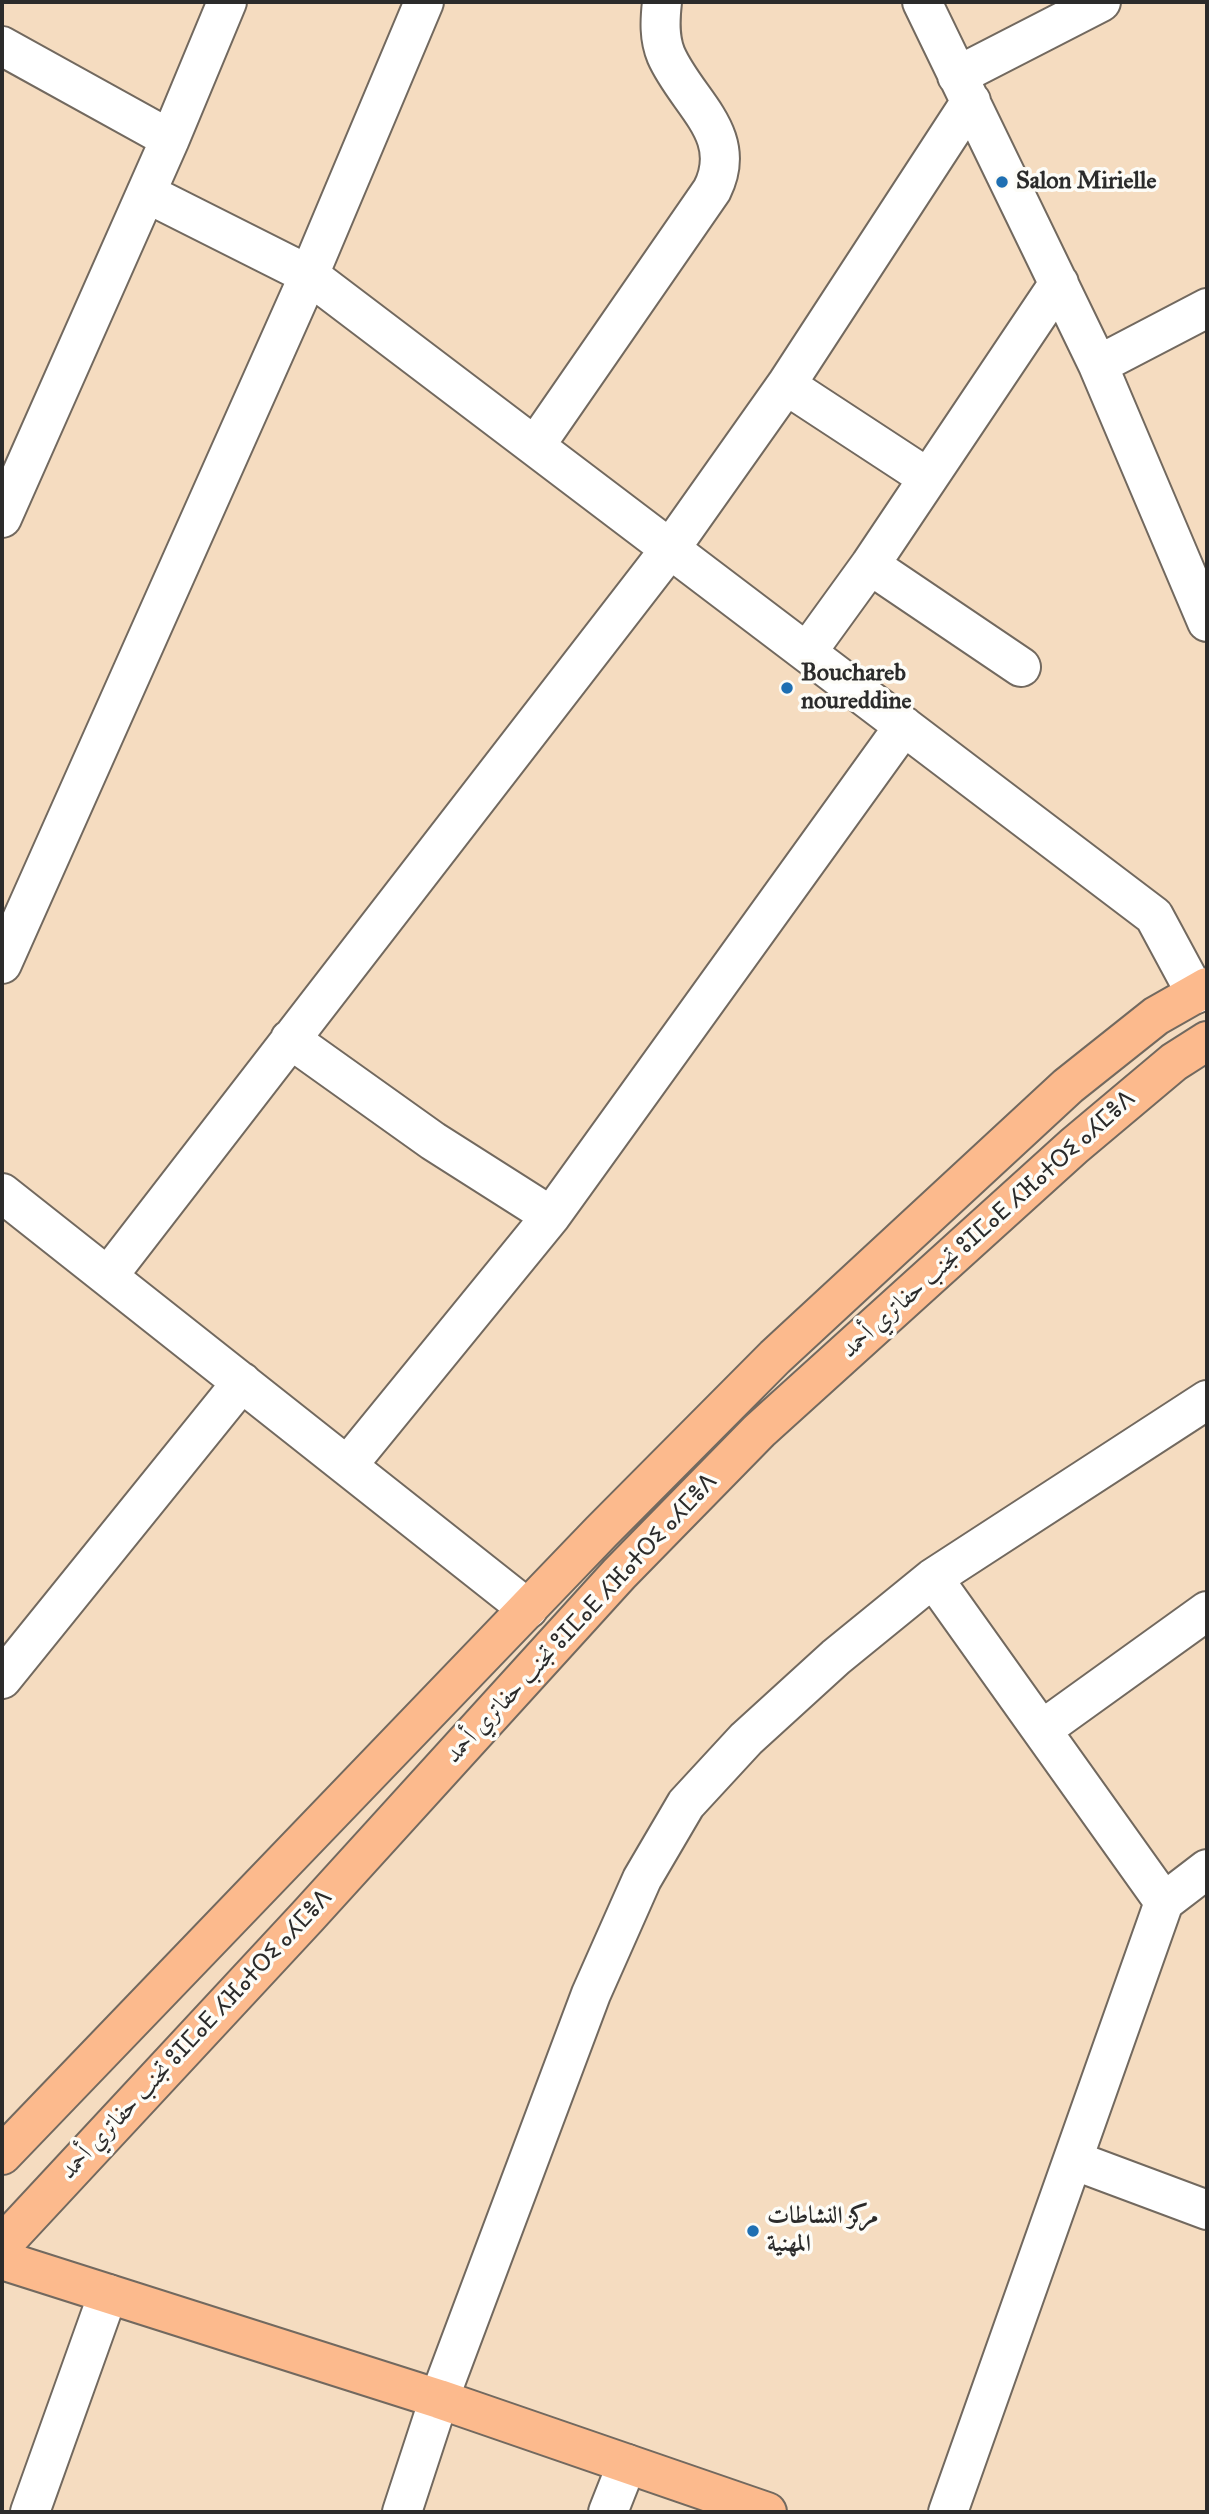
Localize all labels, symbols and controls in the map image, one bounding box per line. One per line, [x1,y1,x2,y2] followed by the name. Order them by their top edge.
[1016,168,1156,196] place label: Salon Mirielle
[994,174,1010,190] marker: Salon Mirielle
[801,660,912,716] place label: Bouchareb noureddine
[779,680,795,696] marker: Bouchareb noureddine
[836,1085,1142,1365] street label: تجنب حفاتري أحمد ⵓⵊⵎⴰⴹ ⵃⴼⴰⵜⵔⵉ ⴰⵃⵎⴻⴷ
[440,1468,724,1770] street label: تجنب حفاتري أحمد ⵓⵊⵎⴰⴹ ⵃⴼⴰⵜⵔⵉ ⴰⵃⵎⴻⴷ
[55,1884,339,2186] street label: تجنب حفاتري أحمد ⵓⵊⵎⴰⴹ ⵃⴼⴰⵜⵔⵉ ⴰⵃⵎⴻⴷ
[767,2203,878,2259] place label: مركز النشاطات المهنية
[745,2223,761,2239] marker: مركز النشاطات المهنية

